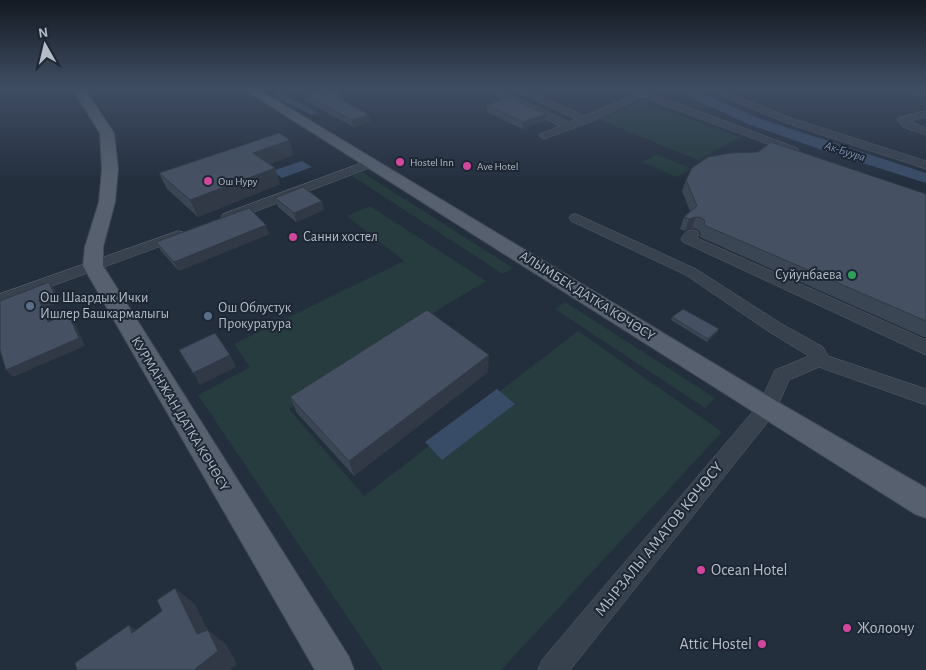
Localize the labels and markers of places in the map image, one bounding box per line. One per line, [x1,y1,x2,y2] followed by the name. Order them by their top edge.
[394,156,406,168] marker: Hostel Inn
[410,157,454,168] place label: Hostel Inn
[461,160,473,172] marker: Ave Hotel
[477,161,518,172] place label: Ave Hotel
[202,175,214,187] marker: Ош Нуру
[218,176,258,187] place label: Ош Нуру
[303,230,378,244] place label: Санни хостел
[287,231,299,243] marker: Санни хостел
[775,268,843,282] place label: Суйунбаева
[846,269,858,281] marker: Суйунбаева
[40,291,169,321] place label: Ош Шаардык Ички Ишлер Башкармалыгы
[24,300,36,312] marker: Ош Шаардык Ички Ишлер Башкармалыгы
[218,301,292,331] place label: Ош Облустук Прокуратура
[202,310,214,322] marker: Ош Облустук Прокуратура
[711,562,788,578] place label: Ocean Hotel
[695,564,707,576] marker: Ocean Hotel
[857,620,915,637] place label: Жолоочу
[841,622,853,634] marker: Жолоочу
[680,636,752,652] place label: Attic Hostel
[756,638,768,650] marker: Attic Hostel

